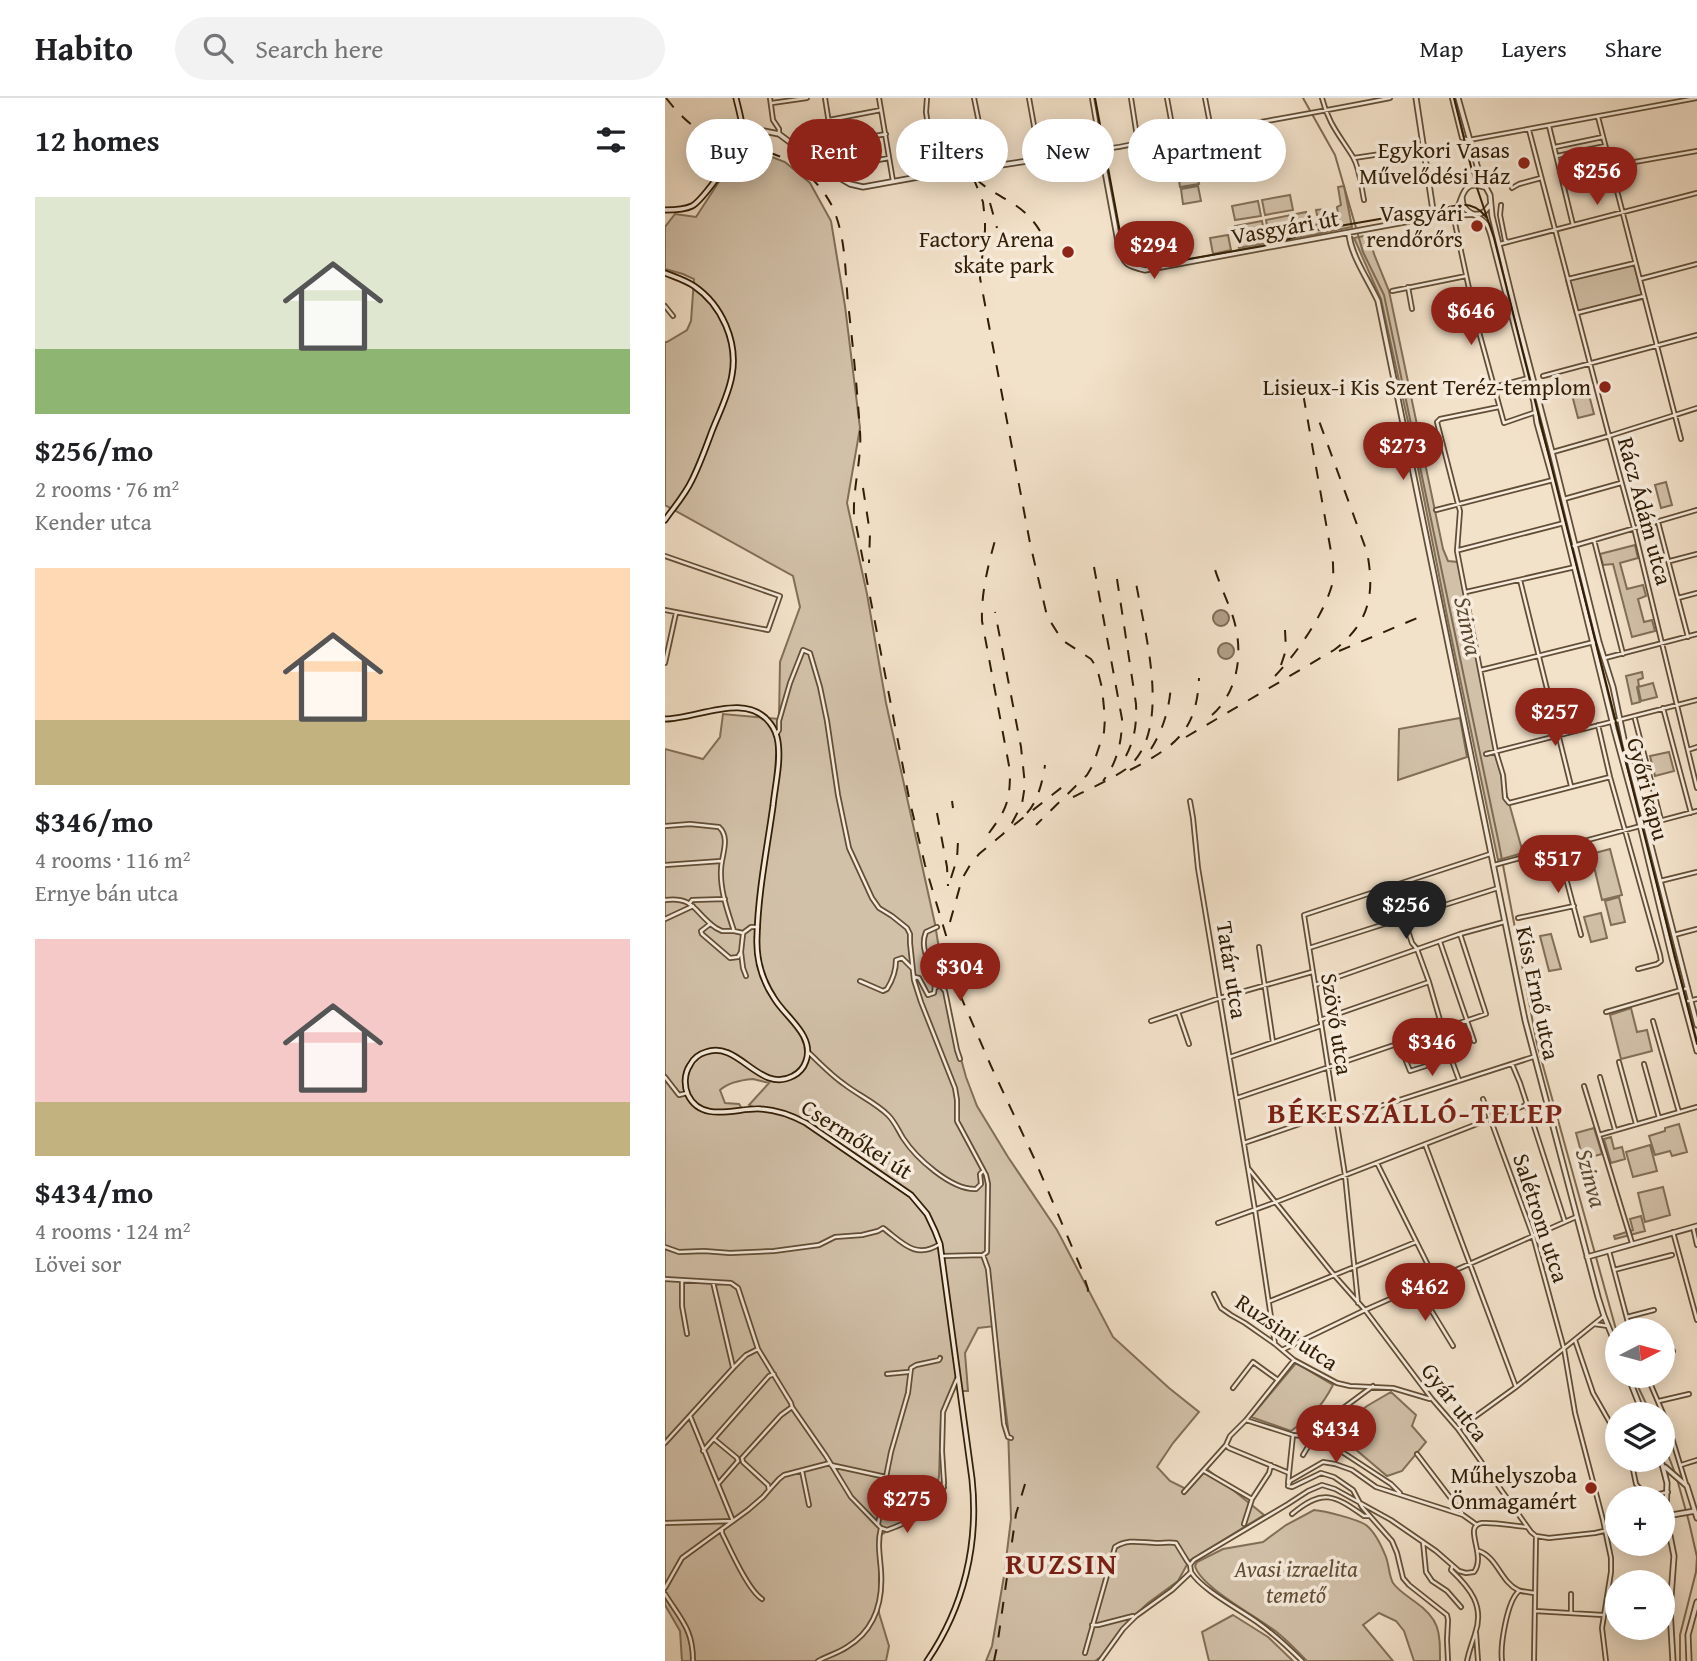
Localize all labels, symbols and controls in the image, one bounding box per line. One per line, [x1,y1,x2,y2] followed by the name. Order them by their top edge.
[175,17,665,80] search box
[35,24,133,72] text: Habito
[199,29,237,67] icon: search
[255,29,383,68] text: Search here
[1420,31,1463,66] text: Map
[1501,31,1567,66] text: Layers
[1605,31,1662,66] text: Share
[35,118,160,162] text: 12 homes
[686,119,773,182] chip: Buy
[787,119,882,182] chip: Rent
[896,119,1008,182] chip: Filters
[1022,119,1114,182] chip: New
[1128,119,1286,182] chip: Apartment
[592,121,630,159] icon: filters
[1359,133,1510,192] place label: Egykori Vasas Művelődési Ház
[1556,148,1638,207] pin: $256
[1573,153,1621,186] text: $256
[1516,155,1532,171] marker: Egykori Vasas Művelődési Ház
[1366,196,1463,255] place label: Vasgyári rendőrőrs
[1228,201,1341,252] street label: Vasgyári út
[1469,218,1485,234] marker: Vasgyári rendőrőrs
[919,222,1054,281] place label: Factory Arena skate park
[1113,222,1195,281] pin: $294
[1130,227,1178,260] text: $294
[270,243,396,369] icon: home
[1060,244,1076,260] marker: Factory Arena skate park
[1430,288,1512,347] pin: $646
[1447,293,1495,326] text: $646
[1263,370,1591,403] place label: Lisieux-i Kis Szent Teréz-templom
[1597,379,1613,395] marker: Lisieux-i Kis Szent Teréz-templom
[1362,422,1444,482] pin: $273
[35,428,153,472] text: $256/mo
[1379,428,1427,461] text: $273
[1610,433,1681,589] street label: Rácz Ádám utca
[35,472,179,505] text: 2 rooms · 76 m²
[35,505,152,538] text: Kender utca
[1445,593,1492,659] water label: Szinva
[270,614,396,740] icon: home
[1514,688,1596,748] pin: $257
[1531,694,1579,727] text: $257
[1619,734,1678,844] street label: Győri kapu
[35,799,153,843] text: $346/mo
[1517,836,1599,895] pin: $517
[1534,841,1582,874] text: $517
[35,843,190,876] text: 4 rooms · 116 m²
[35,876,178,909] text: Ernye bán utca
[1365,882,1447,941] pin: $256
[1382,887,1430,920] text: $256
[1209,919,1256,1021] street label: Tatár utca
[1508,923,1569,1063] street label: Kiss Ernő utca
[919,944,1001,1003] pin: $304
[936,949,984,982] text: $304
[1313,971,1362,1077] street label: Szövő utca
[270,985,396,1111] icon: home
[1391,1018,1473,1078] pin: $346
[1408,1024,1456,1057] text: $346
[795,1090,919,1187] street label: Csermőkei út
[1268,1090,1564,1134] district label: BÉKESZÁLLÓ-TELEP
[1567,1145,1616,1211] water label: Szinva
[1505,1149,1578,1287] street label: Salétrom utca
[35,1170,153,1214] text: $434/mo
[35,1214,190,1247] text: 4 rooms · 124 m²
[35,1247,122,1280] text: Lövei sor
[1384,1264,1466,1323] pin: $462
[1401,1269,1449,1302] text: $462
[1229,1285,1345,1378] street label: Ruzsini utca
[1605,1318,1675,1388] north arrow
[1605,1318,1675,1640] map controls
[1414,1355,1497,1448] street label: Gyár utca
[1605,1402,1675,1472] button: layers
[1295,1406,1377,1465] pin: $434
[1312,1411,1360,1444] text: $434
[1450,1458,1577,1517] place label: Műhelyszoba Önmagamért
[866,1476,948,1535] pin: $275
[1583,1480,1599,1496] marker: Műhelyszoba Önmagamért
[883,1481,931,1514] text: $275
[1605,1486,1675,1556] button: +
[1005,1541,1119,1585] district label: RUZSIN
[1233,1552,1358,1611] park label: Avasi izraelita temető
[1605,1570,1675,1640] button: −

